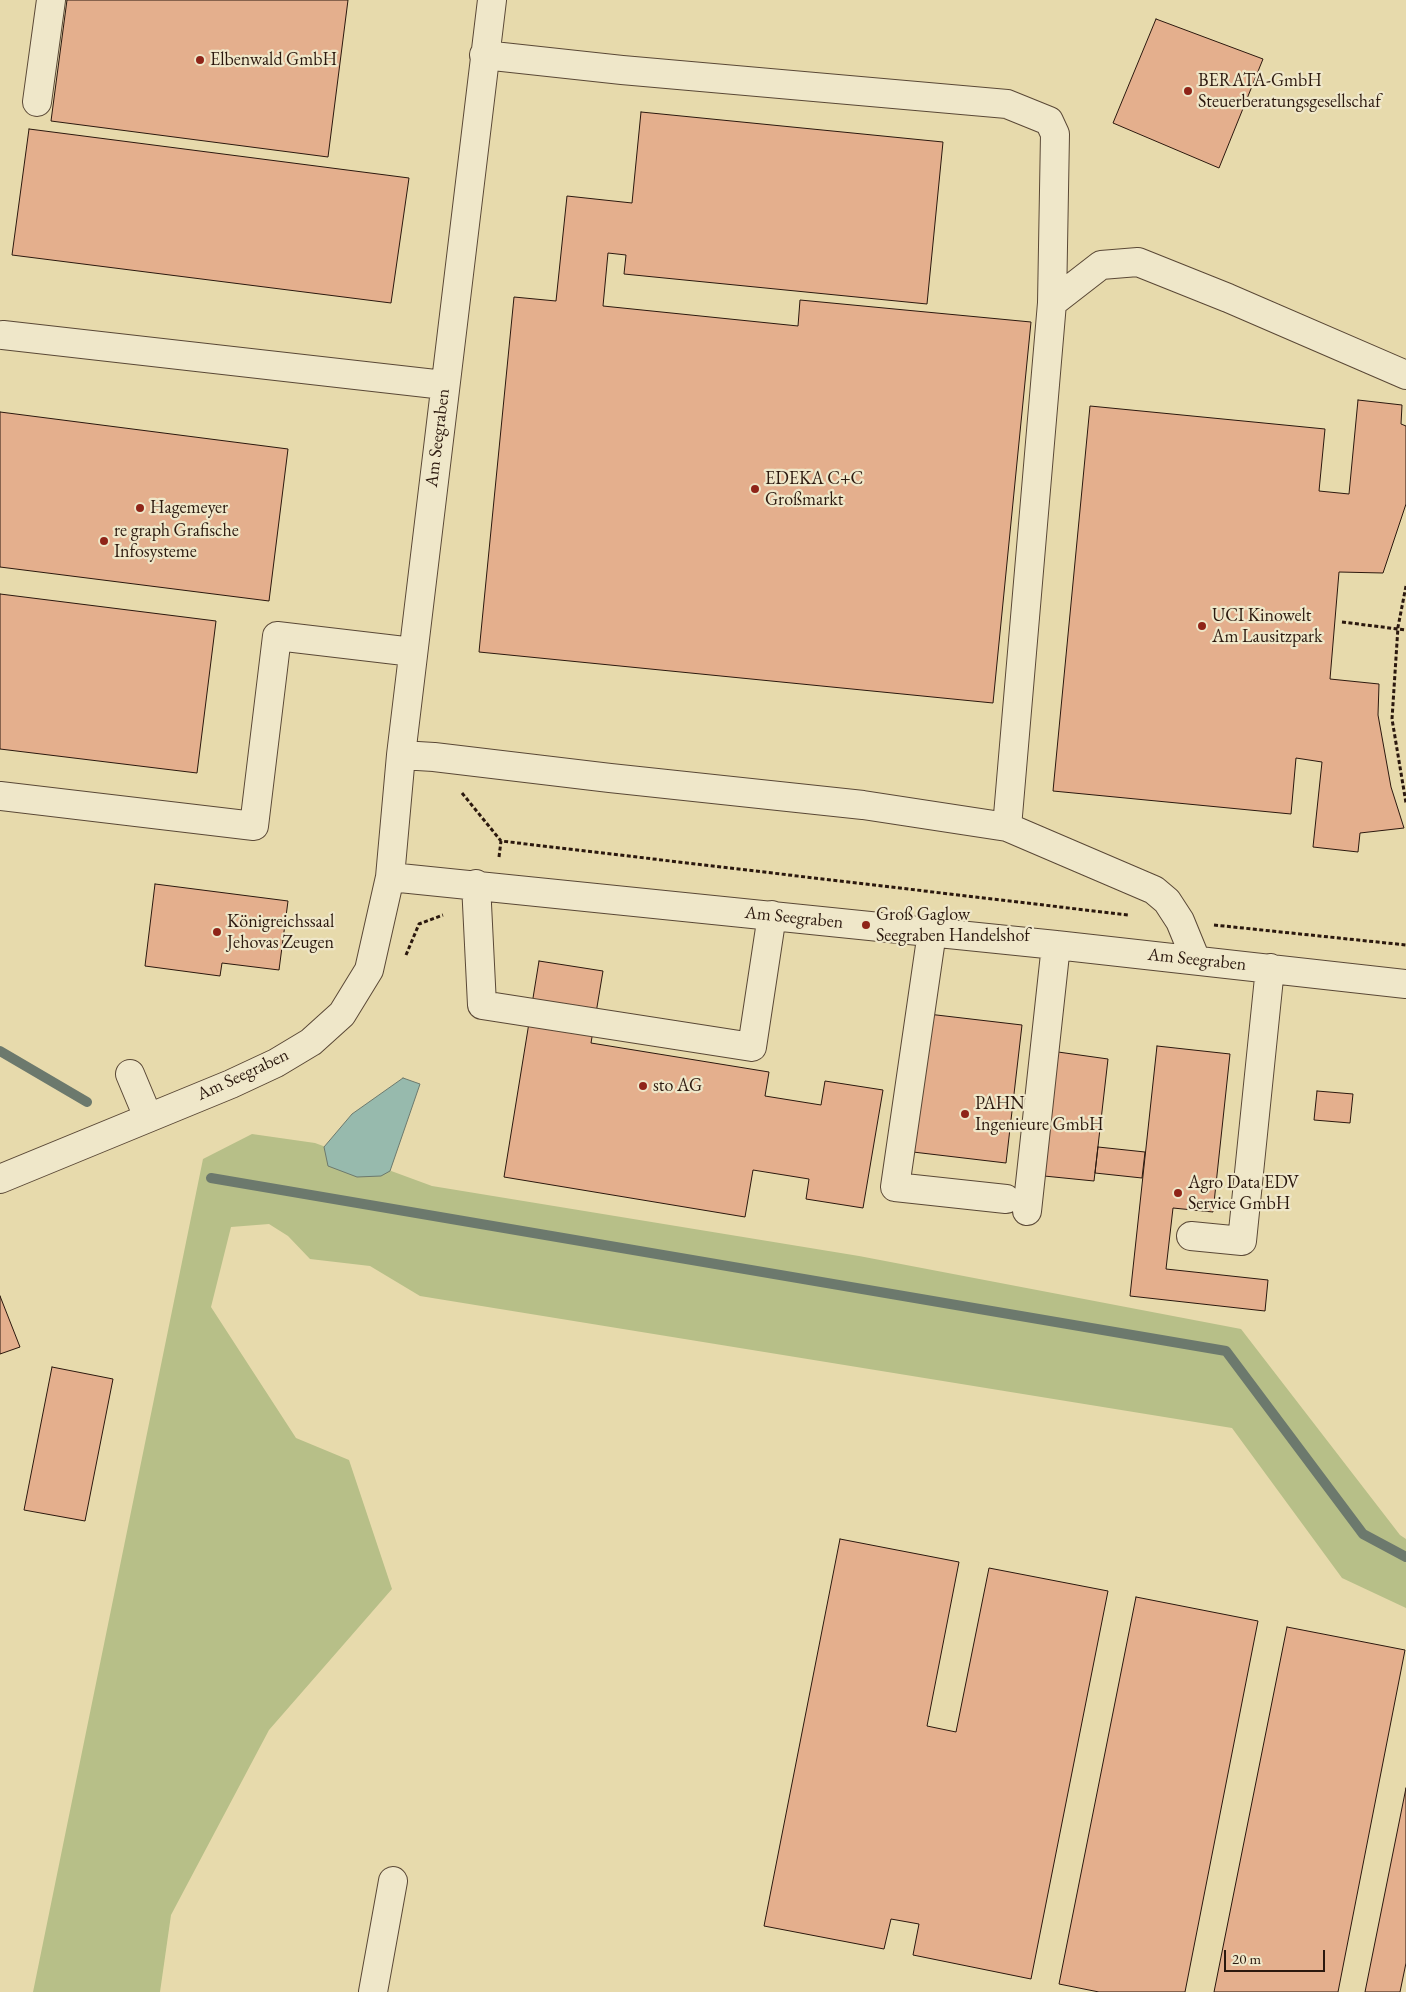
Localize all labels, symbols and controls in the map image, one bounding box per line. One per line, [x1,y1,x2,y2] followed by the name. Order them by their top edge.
[210,49,337,71] place label: Elbenwald GmbH
[194,54,206,66] marker: Elbenwald GmbH
[1198,70,1381,112] place label: BERATA-GmbH Steuerberatungsgesellschaf
[1182,85,1194,97] marker: BERATA-GmbH Steuerberatungsgesellschaf
[421,387,455,489] street label: Am Seegraben
[765,468,863,510] place label: EDEKA C+C Großmarkt
[749,483,761,495] marker: EDEKA C+C Großmarkt
[150,497,228,519] place label: Hagemeyer
[134,502,146,514] marker: Hagemeyer
[114,520,239,562] place label: re graph Grafische Infosysteme
[98,535,110,547] marker: re graph Grafische Infosysteme
[1212,605,1323,648] place label: UCI Kinowelt Am Lausitzpark
[1196,620,1208,632] marker: UCI Kinowelt Am Lausitzpark
[744,902,844,934] street label: Am Seegraben
[876,904,1030,946] place label: Groß Gaglow Seegraben Handelshof
[227,911,334,954] place label: Königreichssaal Jehovas Zeugen
[860,919,872,931] marker: Groß Gaglow Seegraben Handelshof
[211,926,223,938] marker: Königreichssaal Jehovas Zeugen
[1147,944,1247,976] street label: Am Seegraben
[194,1044,292,1106] street label: Am Seegraben
[653,1075,702,1097] place label: sto AG
[637,1080,649,1092] marker: sto AG
[975,1093,1104,1136] place label: PAHN Ingenieure GmbH
[959,1108,971,1120] marker: PAHN Ingenieure GmbH
[1188,1172,1299,1214] place label: Agro Data EDV Service GmbH
[1172,1187,1184,1199] marker: Agro Data EDV Service GmbH
[1226,1940,1327,1972] scale bar
[1232,1949,1261,1968] text: 20 m

